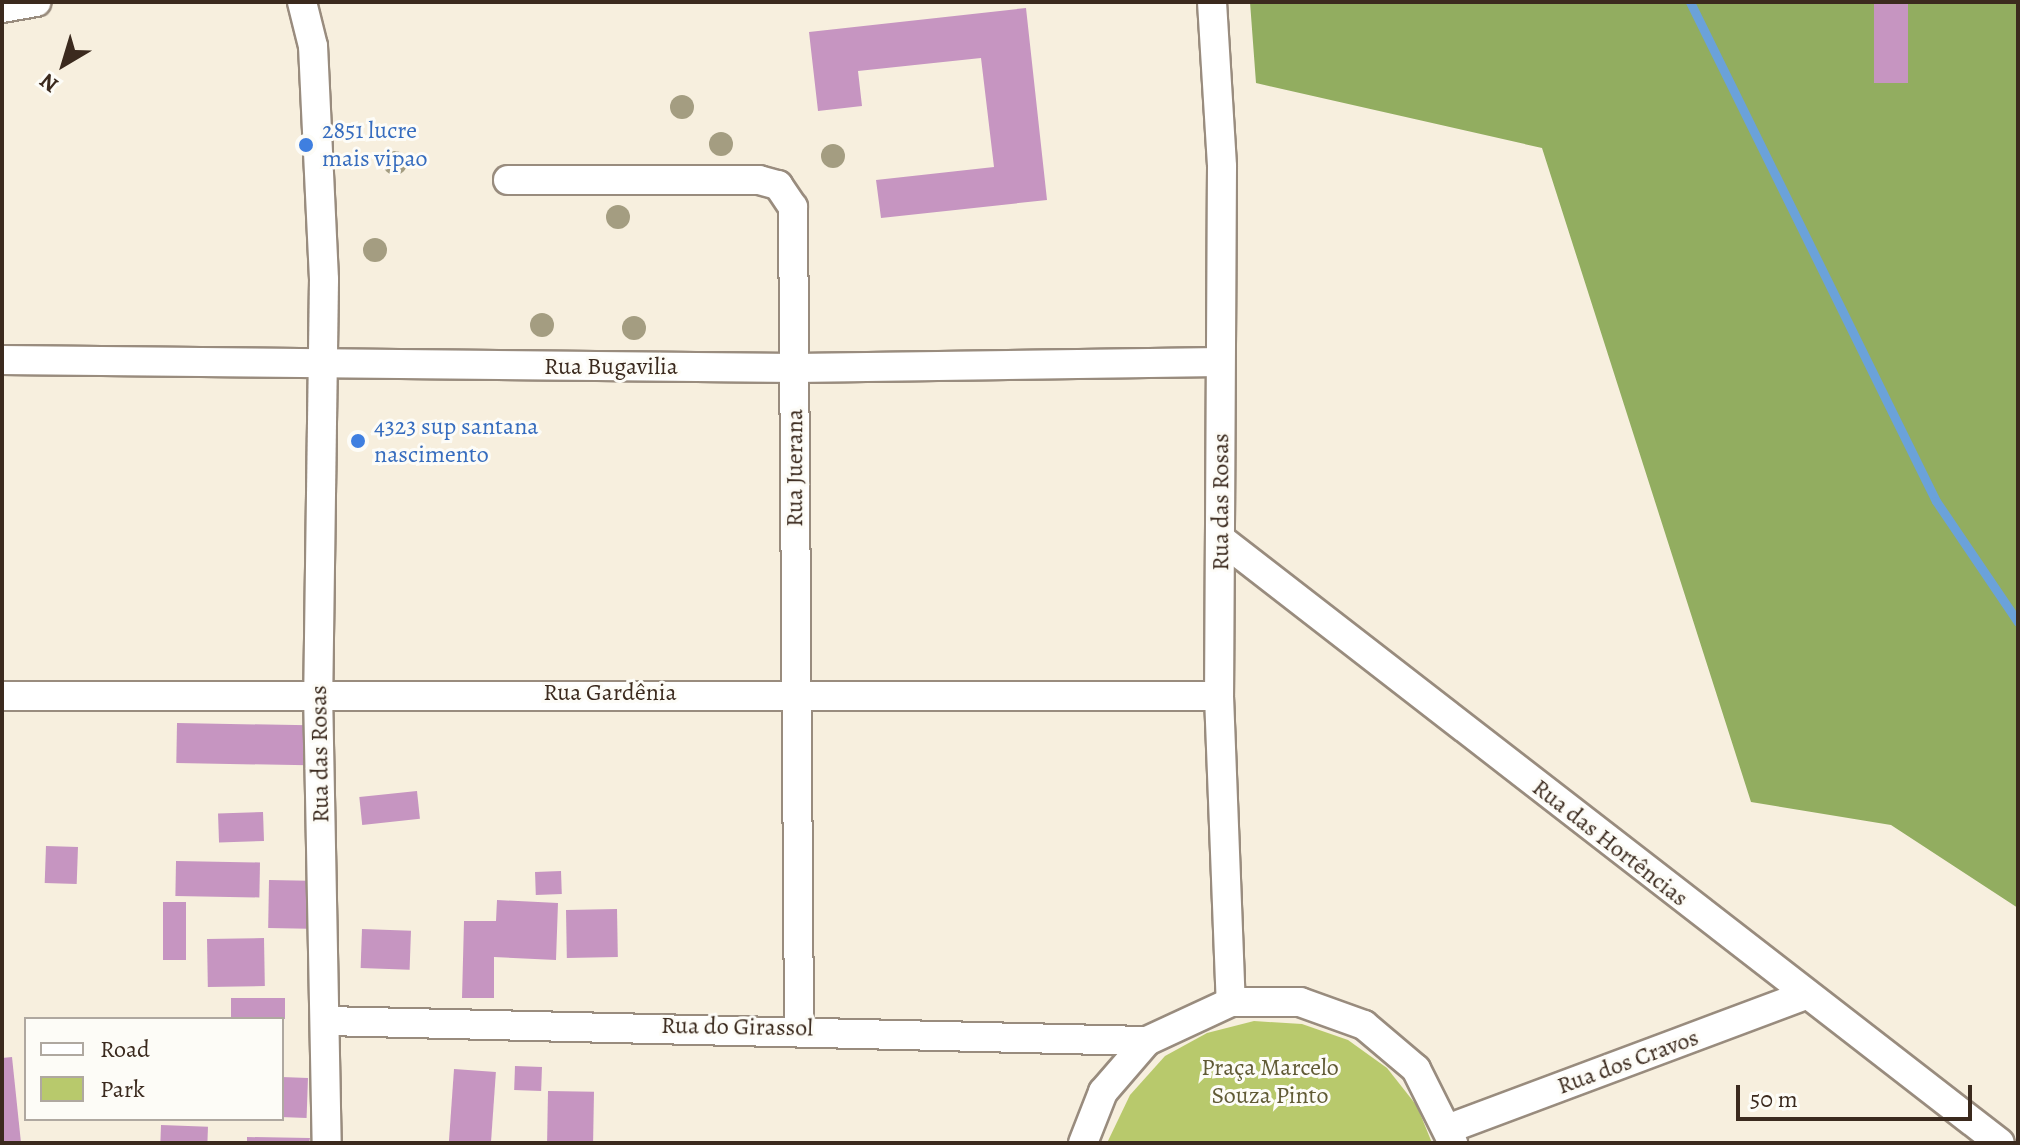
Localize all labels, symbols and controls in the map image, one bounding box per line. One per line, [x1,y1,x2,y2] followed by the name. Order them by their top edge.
[24,24,104,104] north arrow
[34,66,65,100] text: N
[322,117,428,173] place label: 2851 lucre mais vipao
[297,136,315,154] marker: 2851 lucre mais vipao
[544,353,678,381] street label: Rua Bugavilia
[781,409,809,527] street label: Rua Juerana
[374,413,538,469] place label: 4323 sup santana nascimento
[349,432,367,450] marker: 4323 sup santana nascimento
[1207,433,1235,571] street label: Rua das Rosas
[543,679,677,707] street label: Rua Gardênia
[304,685,336,823] street label: Rua das Rosas
[1526,773,1694,913] street label: Rua das Hortências
[661,1011,813,1043] street label: Rua do Girassol
[24,1017,284,1121] legend
[1553,1023,1703,1101] street label: Rua dos Cravos
[100,1033,150,1065] text: Road
[1201,1054,1339,1110] park label: Praça Marcelo Souza Pinto
[1740,1069,1976,1119] scale bar
[100,1073,145,1105] text: Park
[1750,1083,1798,1115] text: 50 m

